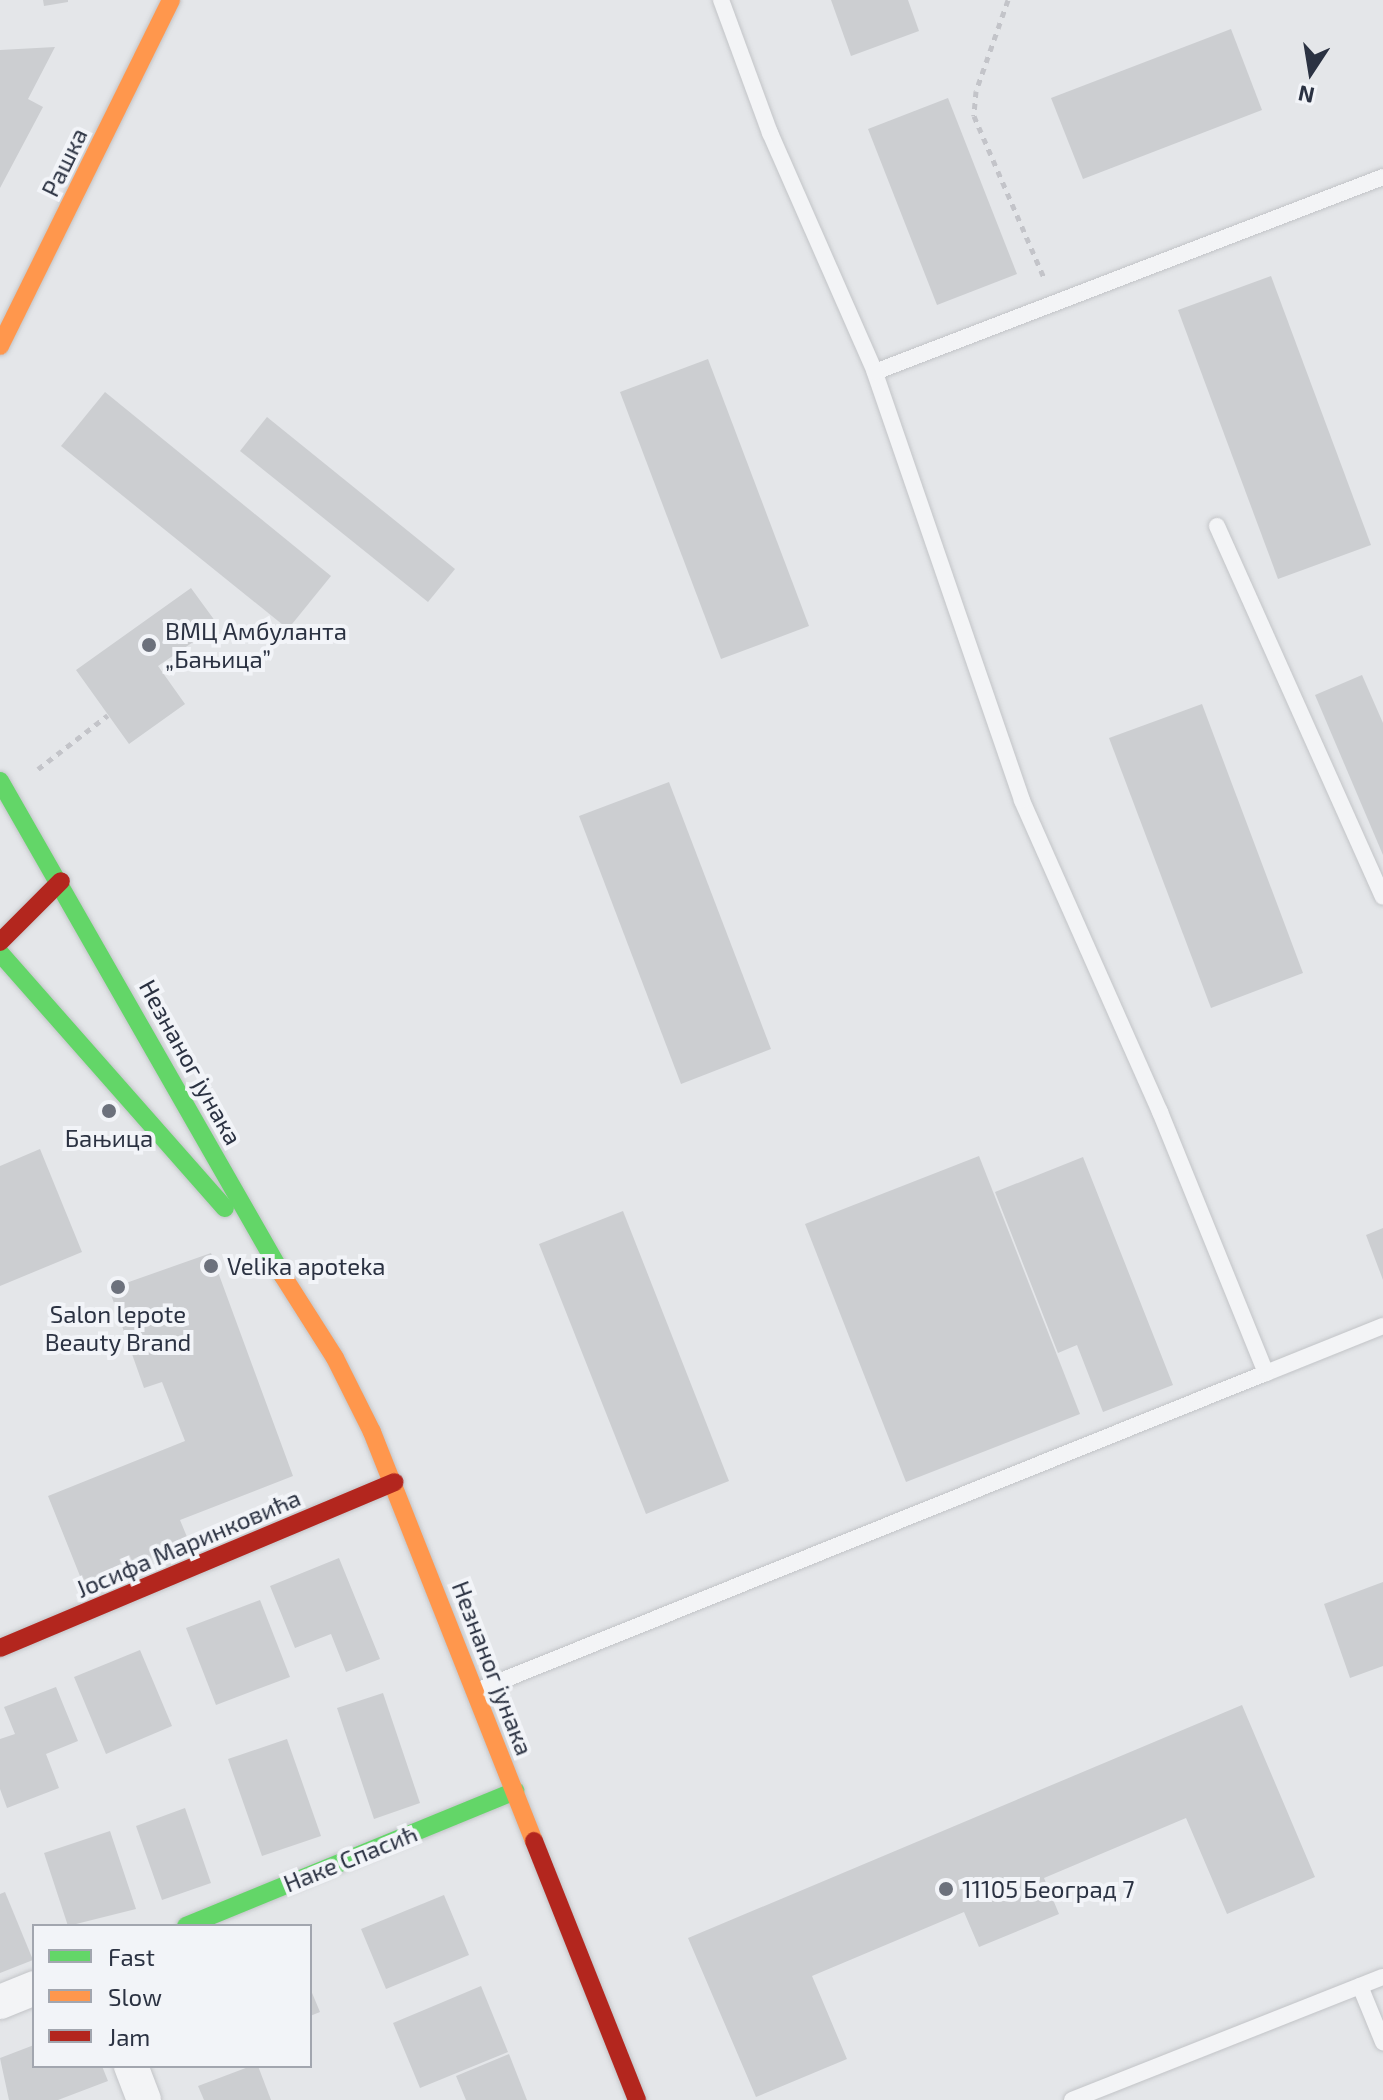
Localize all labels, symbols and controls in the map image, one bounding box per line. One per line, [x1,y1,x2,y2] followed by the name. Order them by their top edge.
[1271,32,1351,112] north arrow
[1296,81,1316,110] text: N
[35,123,93,201] street label: Рашка
[165,617,347,673] place label: ВМЦ Амбуланта „Бањица”
[140,636,158,654] marker: ВМЦ Амбуланта „Бањица”
[134,974,248,1150] street label: Незнаног јунака
[100,1102,118,1120] marker: Бањица
[65,1124,153,1152] place label: Бањица
[227,1252,386,1280] place label: Velika apoteka
[202,1257,220,1275] marker: Velika apoteka
[109,1278,127,1296] marker: Salon lepote Beauty Brand
[44,1300,192,1356] place label: Salon lepote Beauty Brand
[71,1483,305,1603] street label: Јосифа Маринковића
[447,1577,539,1759] street label: Незнаног јунака
[279,1818,421,1898] street label: Наке Спасић
[962,1875,1134,1903] place label: 11105 Београд 7
[937,1880,955,1898] marker: 11105 Београд 7
[32,1924,312,2068] legend
[108,1942,155,1971] text: Fast
[108,1982,162,2011] text: Slow
[108,2022,150,2051] text: Jam

